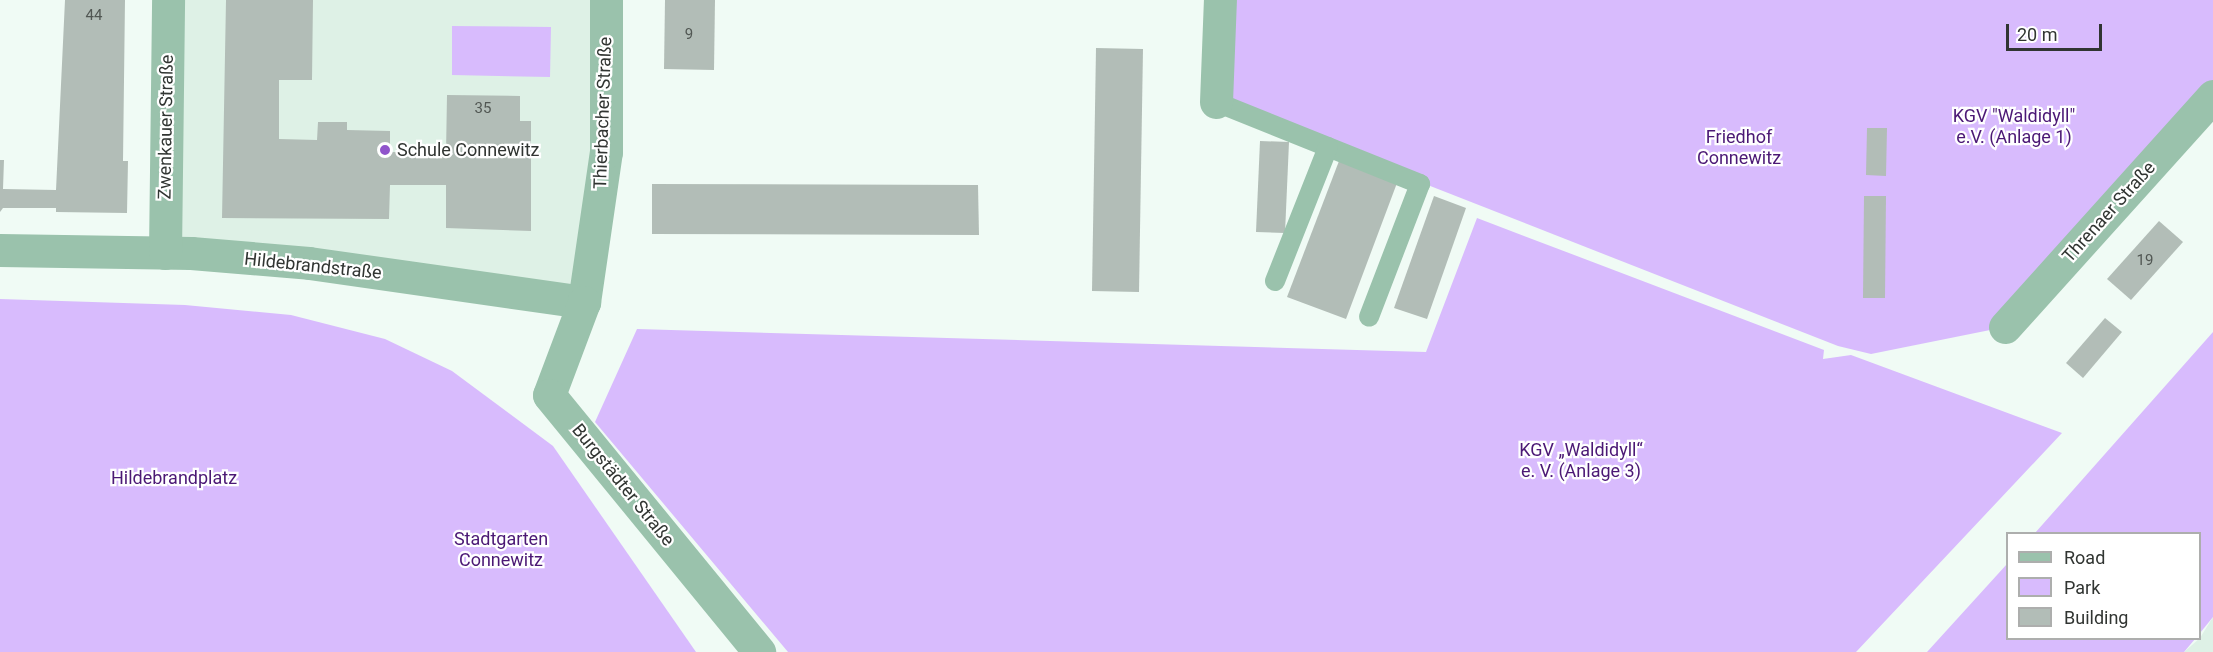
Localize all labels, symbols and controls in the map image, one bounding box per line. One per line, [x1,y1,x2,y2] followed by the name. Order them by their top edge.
[86,7,102,25] house number: 44
[2009,12,2105,50] scale bar
[2017,24,2057,45] text: 20 m
[685,26,693,44] house number: 9
[590,36,616,190] street label: Thierbacher Straße
[154,54,178,200] street label: Zwenkauer Straße
[475,100,491,118] house number: 35
[1953,106,2075,148] park label: KGV "Waldidyll" e.V. (Anlage 1)
[1697,127,1781,170] park label: Friedhof Connewitz
[397,139,539,161] place label: Schule Connewitz
[378,143,392,157] marker: Schule Connewitz
[2058,157,2160,267] street label: Threnaer Straße
[243,248,383,284] street label: Hildebrandstraße
[2137,252,2153,270] house number: 19
[567,420,679,550] street label: Burgstädter Straße
[1519,440,1643,482] park label: KGV „Waldidyll“ e. V. (Anlage 3)
[111,467,237,489] park label: Hildebrandplatz
[454,529,548,572] park label: Stadtgarten Connewitz
[2006,532,2201,640] legend
[2064,547,2105,568] text: Road
[2064,577,2100,598] text: Park
[2064,607,2128,628] text: Building

